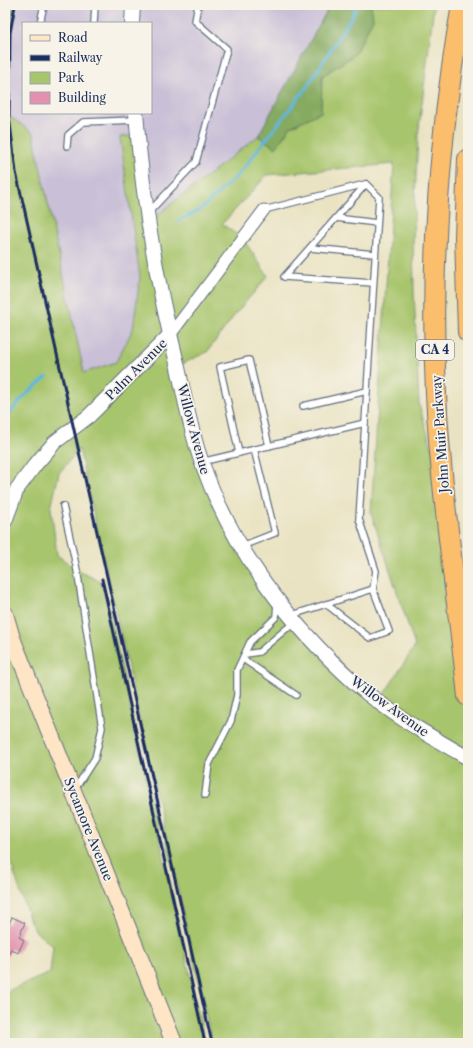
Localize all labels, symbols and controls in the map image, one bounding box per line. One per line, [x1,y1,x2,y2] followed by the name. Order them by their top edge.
[22,22,152,114] legend
[58,30,88,45] text: Road
[58,50,103,65] text: Railway
[58,70,85,85] text: Park
[58,90,106,105] text: Building
[102,335,170,403] street label: Palm Avenue
[416,340,454,360] road number: CA 4
[428,374,452,495] street label: John Muir Parkway
[174,381,214,476] street label: Willow Avenue
[347,672,432,740] street label: Willow Avenue
[61,775,117,883] street label: Sycamore Avenue

